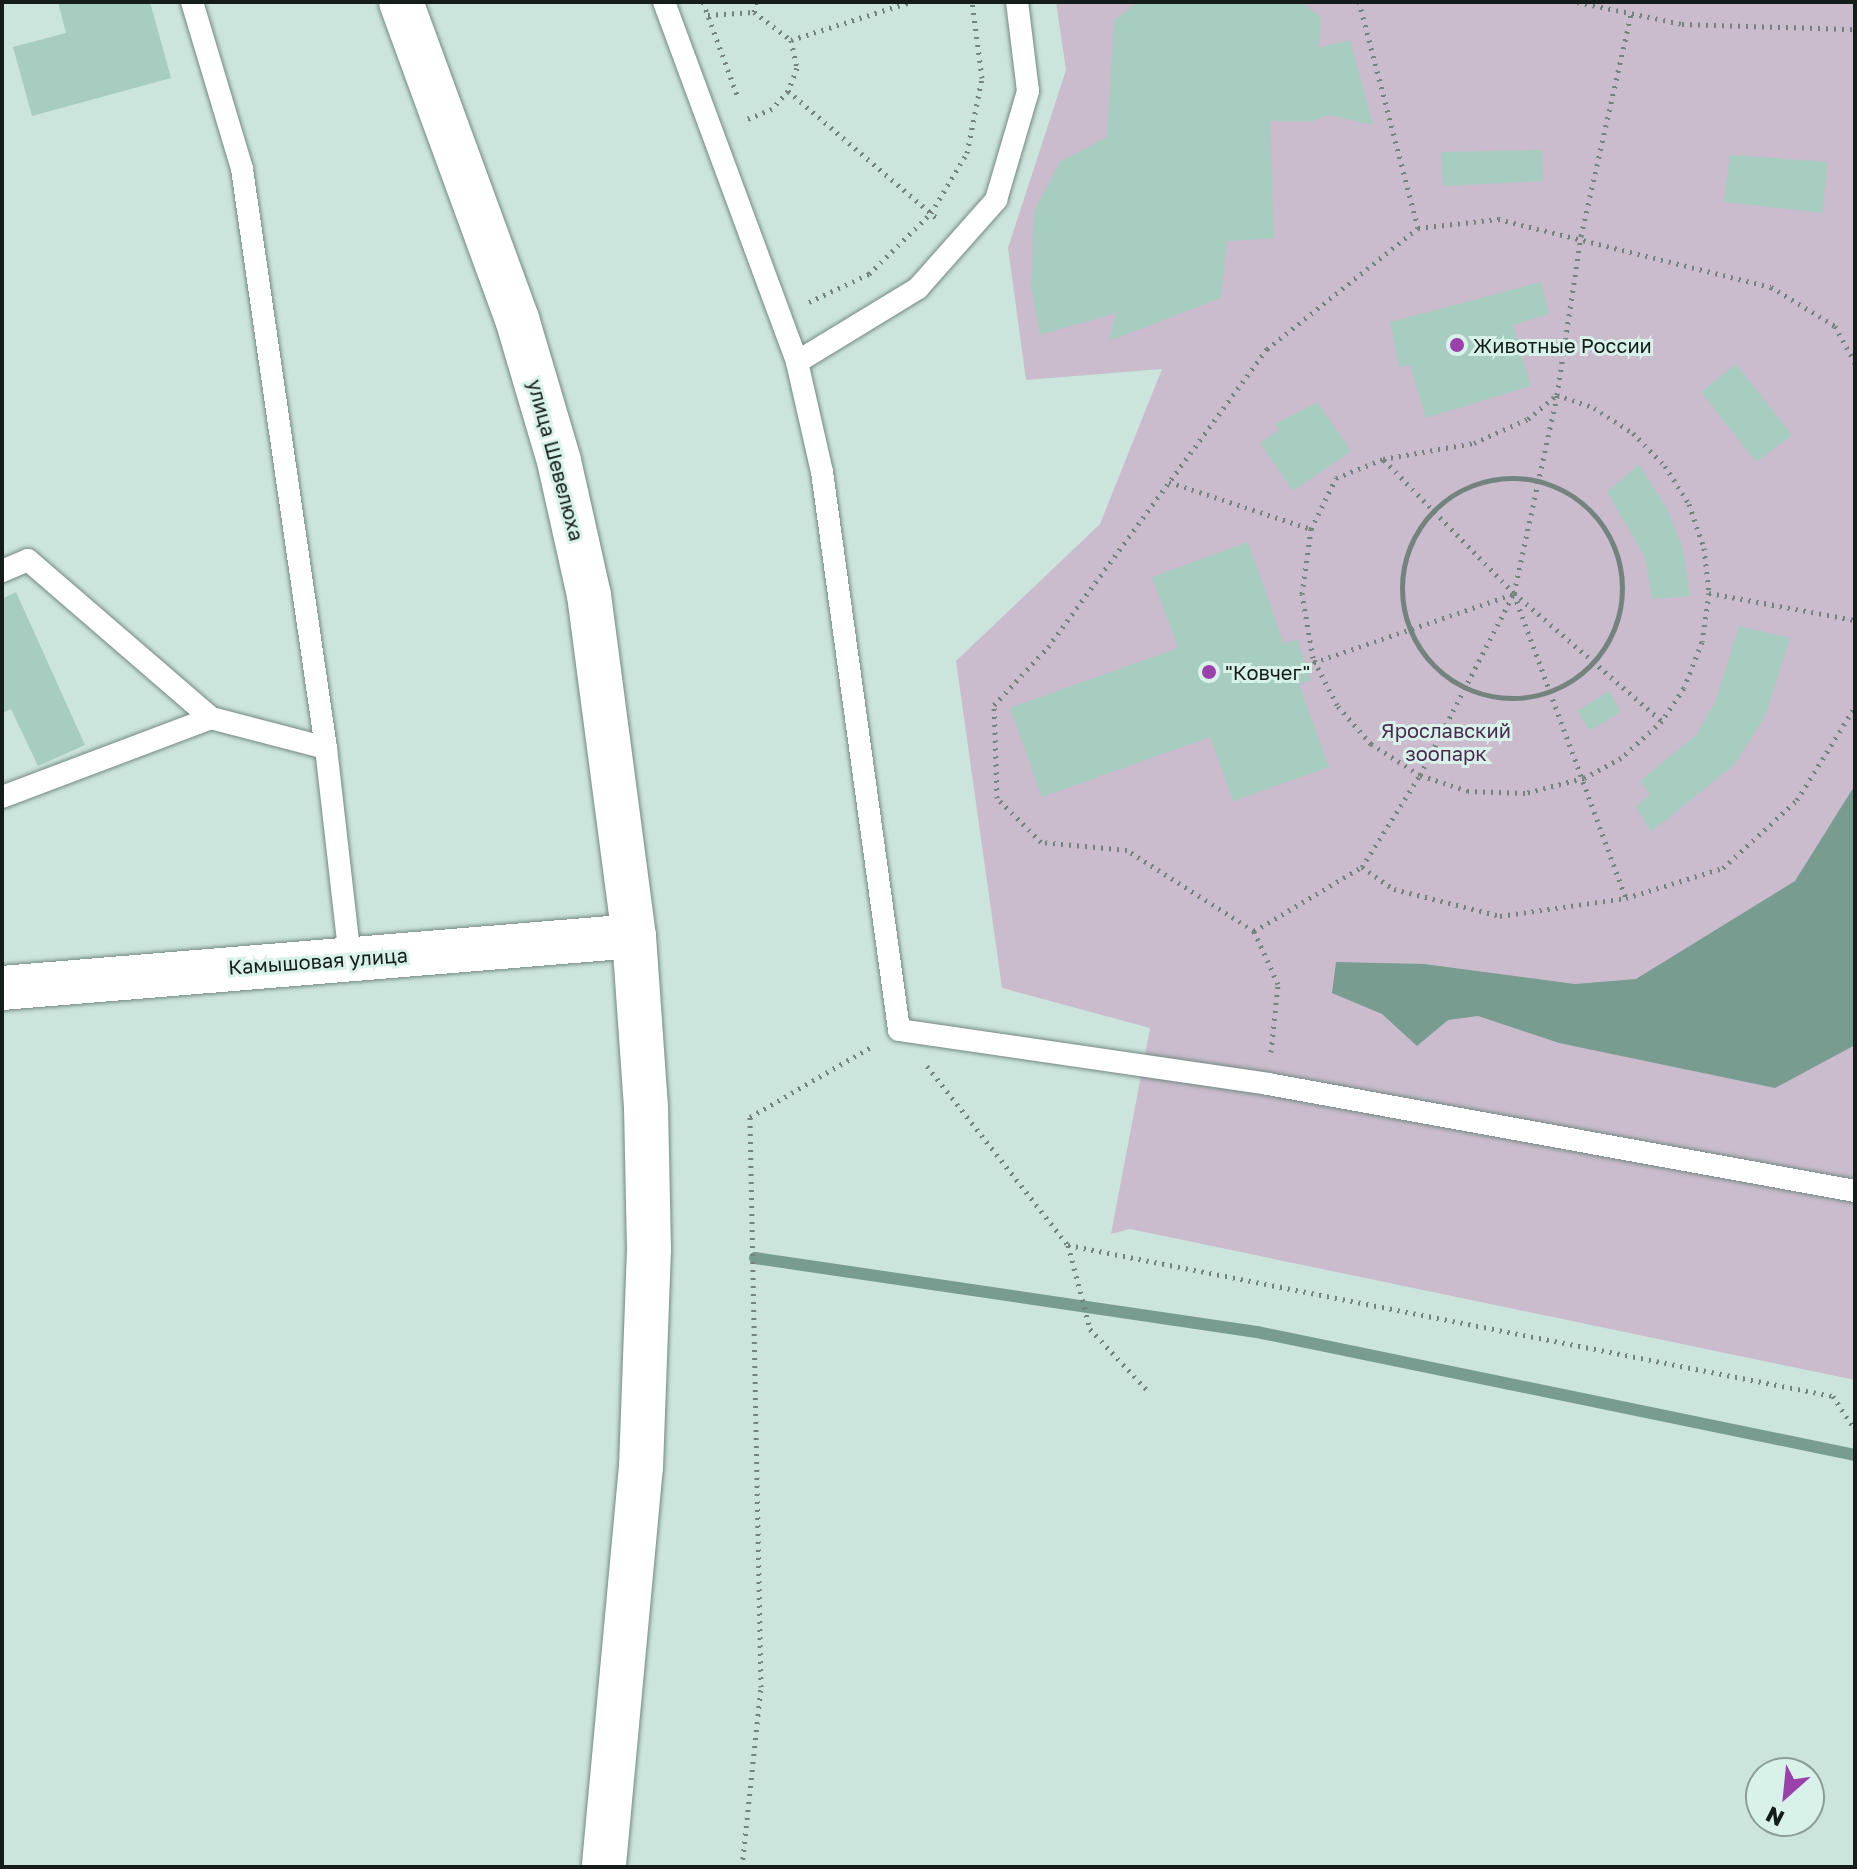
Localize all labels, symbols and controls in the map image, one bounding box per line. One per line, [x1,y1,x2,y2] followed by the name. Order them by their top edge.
[1473,333,1652,357] place label: Животные России
[1448,336,1466,354] marker: Животные России
[523,377,589,543] street label: улица Шевелюха
[1225,660,1310,684] place label: "Ковчег"
[1200,663,1218,681] marker: "Ковчег"
[1381,718,1511,765] park label: Ярославский зоопарк
[227,943,409,979] street label: Камышовая улица
[1745,1757,1825,1837] north arrow
[1761,1801,1788,1833] text: N

